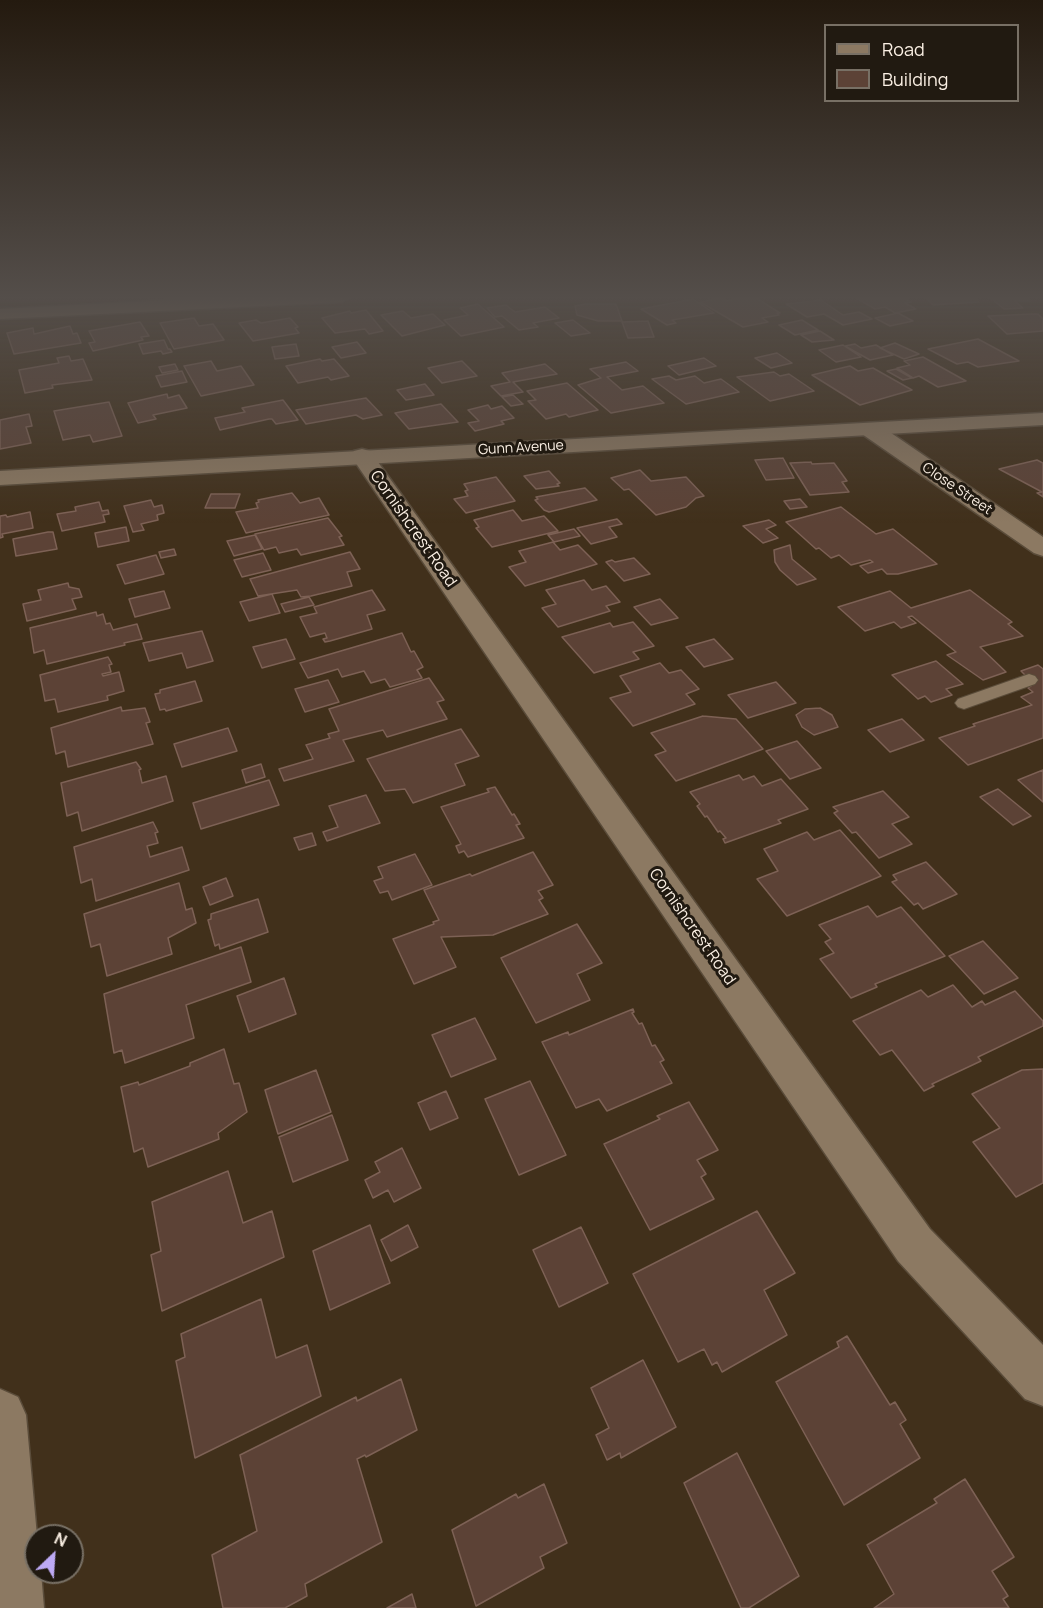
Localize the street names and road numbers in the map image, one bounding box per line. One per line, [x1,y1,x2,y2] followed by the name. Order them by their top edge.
[478,437,564,459] street label: Gunn Avenue
[919,459,995,519] street label: Close Street
[366,467,460,591] street label: Cornishcrest Road
[645,865,739,989] street label: Cornishcrest Road

